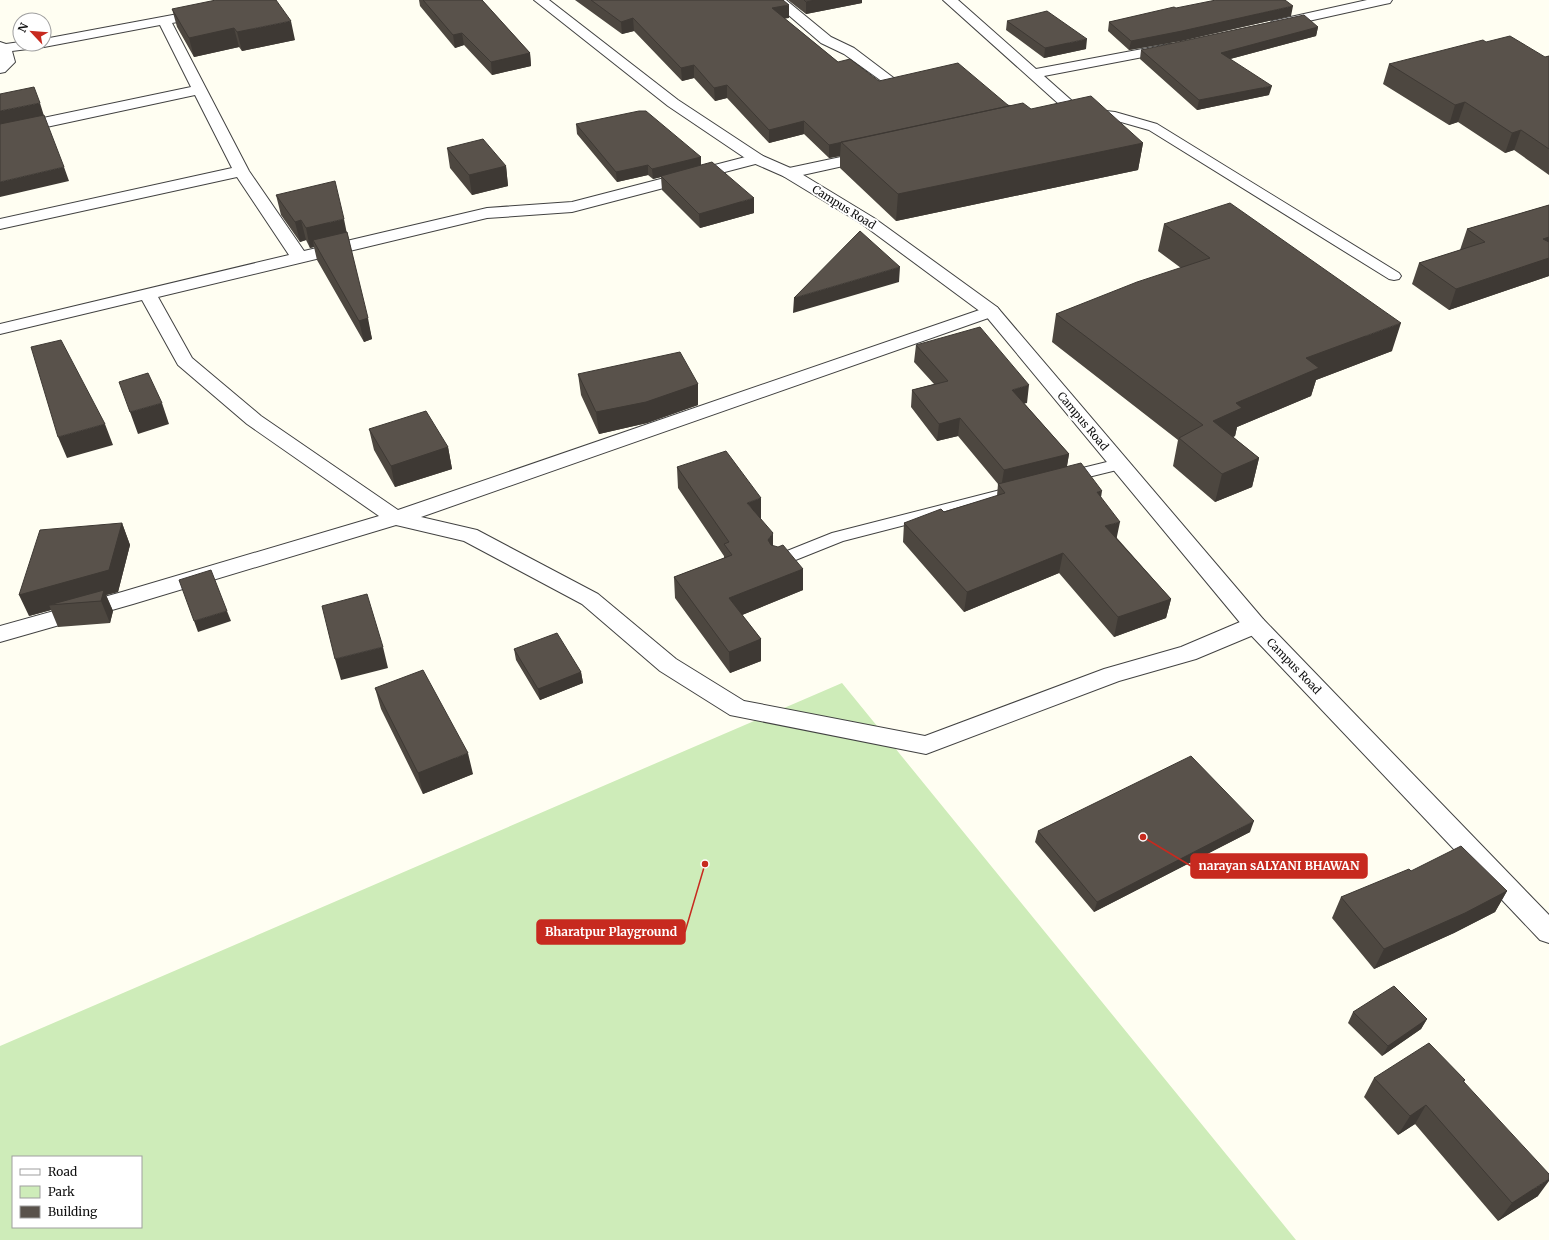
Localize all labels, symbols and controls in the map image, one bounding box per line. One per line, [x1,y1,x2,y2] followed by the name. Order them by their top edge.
[12,12,52,52] north arrow
[15,20,31,35] text: N
[810,182,879,232] street label: Campus Road
[1054,389,1112,453] street label: Campus Road
[1264,635,1324,697] street label: Campus Road
[1191,854,1367,878] callout: narayan sALYANI BHAWAN
[1199,858,1360,873] text: narayan sALYANI BHAWAN
[537,920,685,944] callout: Bharatpur Playground
[545,924,678,939] text: Bharatpur Playground
[12,1156,142,1228] legend
[48,1164,77,1179] text: Road
[48,1184,75,1199] text: Park
[48,1204,98,1219] text: Building

